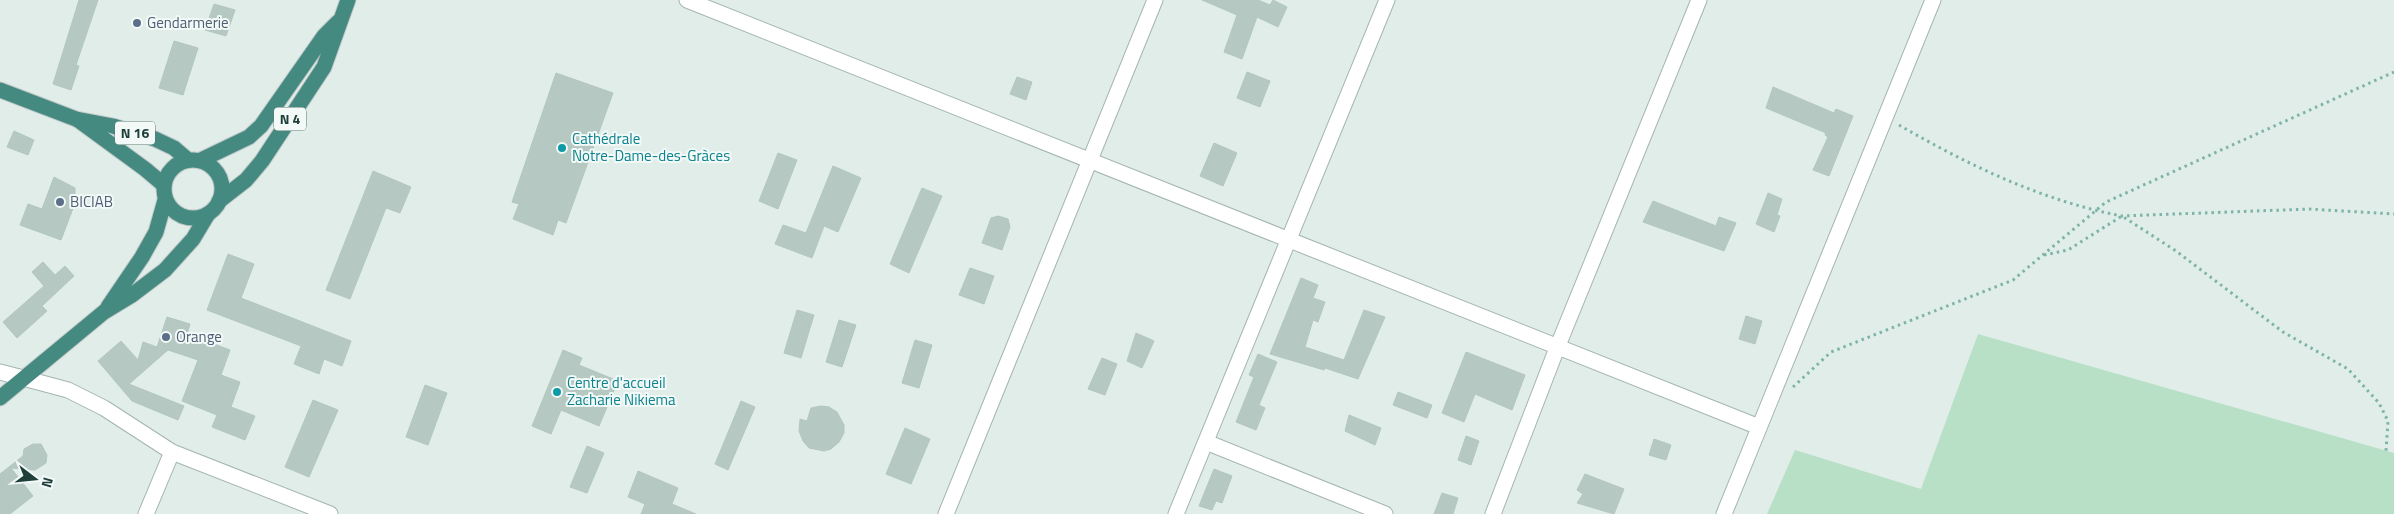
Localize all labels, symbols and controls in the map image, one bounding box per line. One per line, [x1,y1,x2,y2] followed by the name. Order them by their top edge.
[147,11,229,34] place label: Gendarmerie
[131,17,143,29] marker: Gendarmerie
[274,108,306,130] road number: N 4
[115,122,155,144] road number: N 16
[572,127,730,167] place label: Cathédrale Notre-Dame-des-Gràces
[556,142,568,154] marker: Cathédrale Notre-Dame-des-Gràces
[70,190,113,213] place label: BICIAB
[54,196,66,208] marker: BICIAB
[176,325,222,348] place label: Orange
[160,331,172,343] marker: Orange
[567,371,676,411] place label: Centre d'accueil Zacharie Nikiema
[551,386,563,398] marker: Centre d'accueil Zacharie Nikiema
[10,454,60,504] north arrow
[37,475,59,490] text: N

